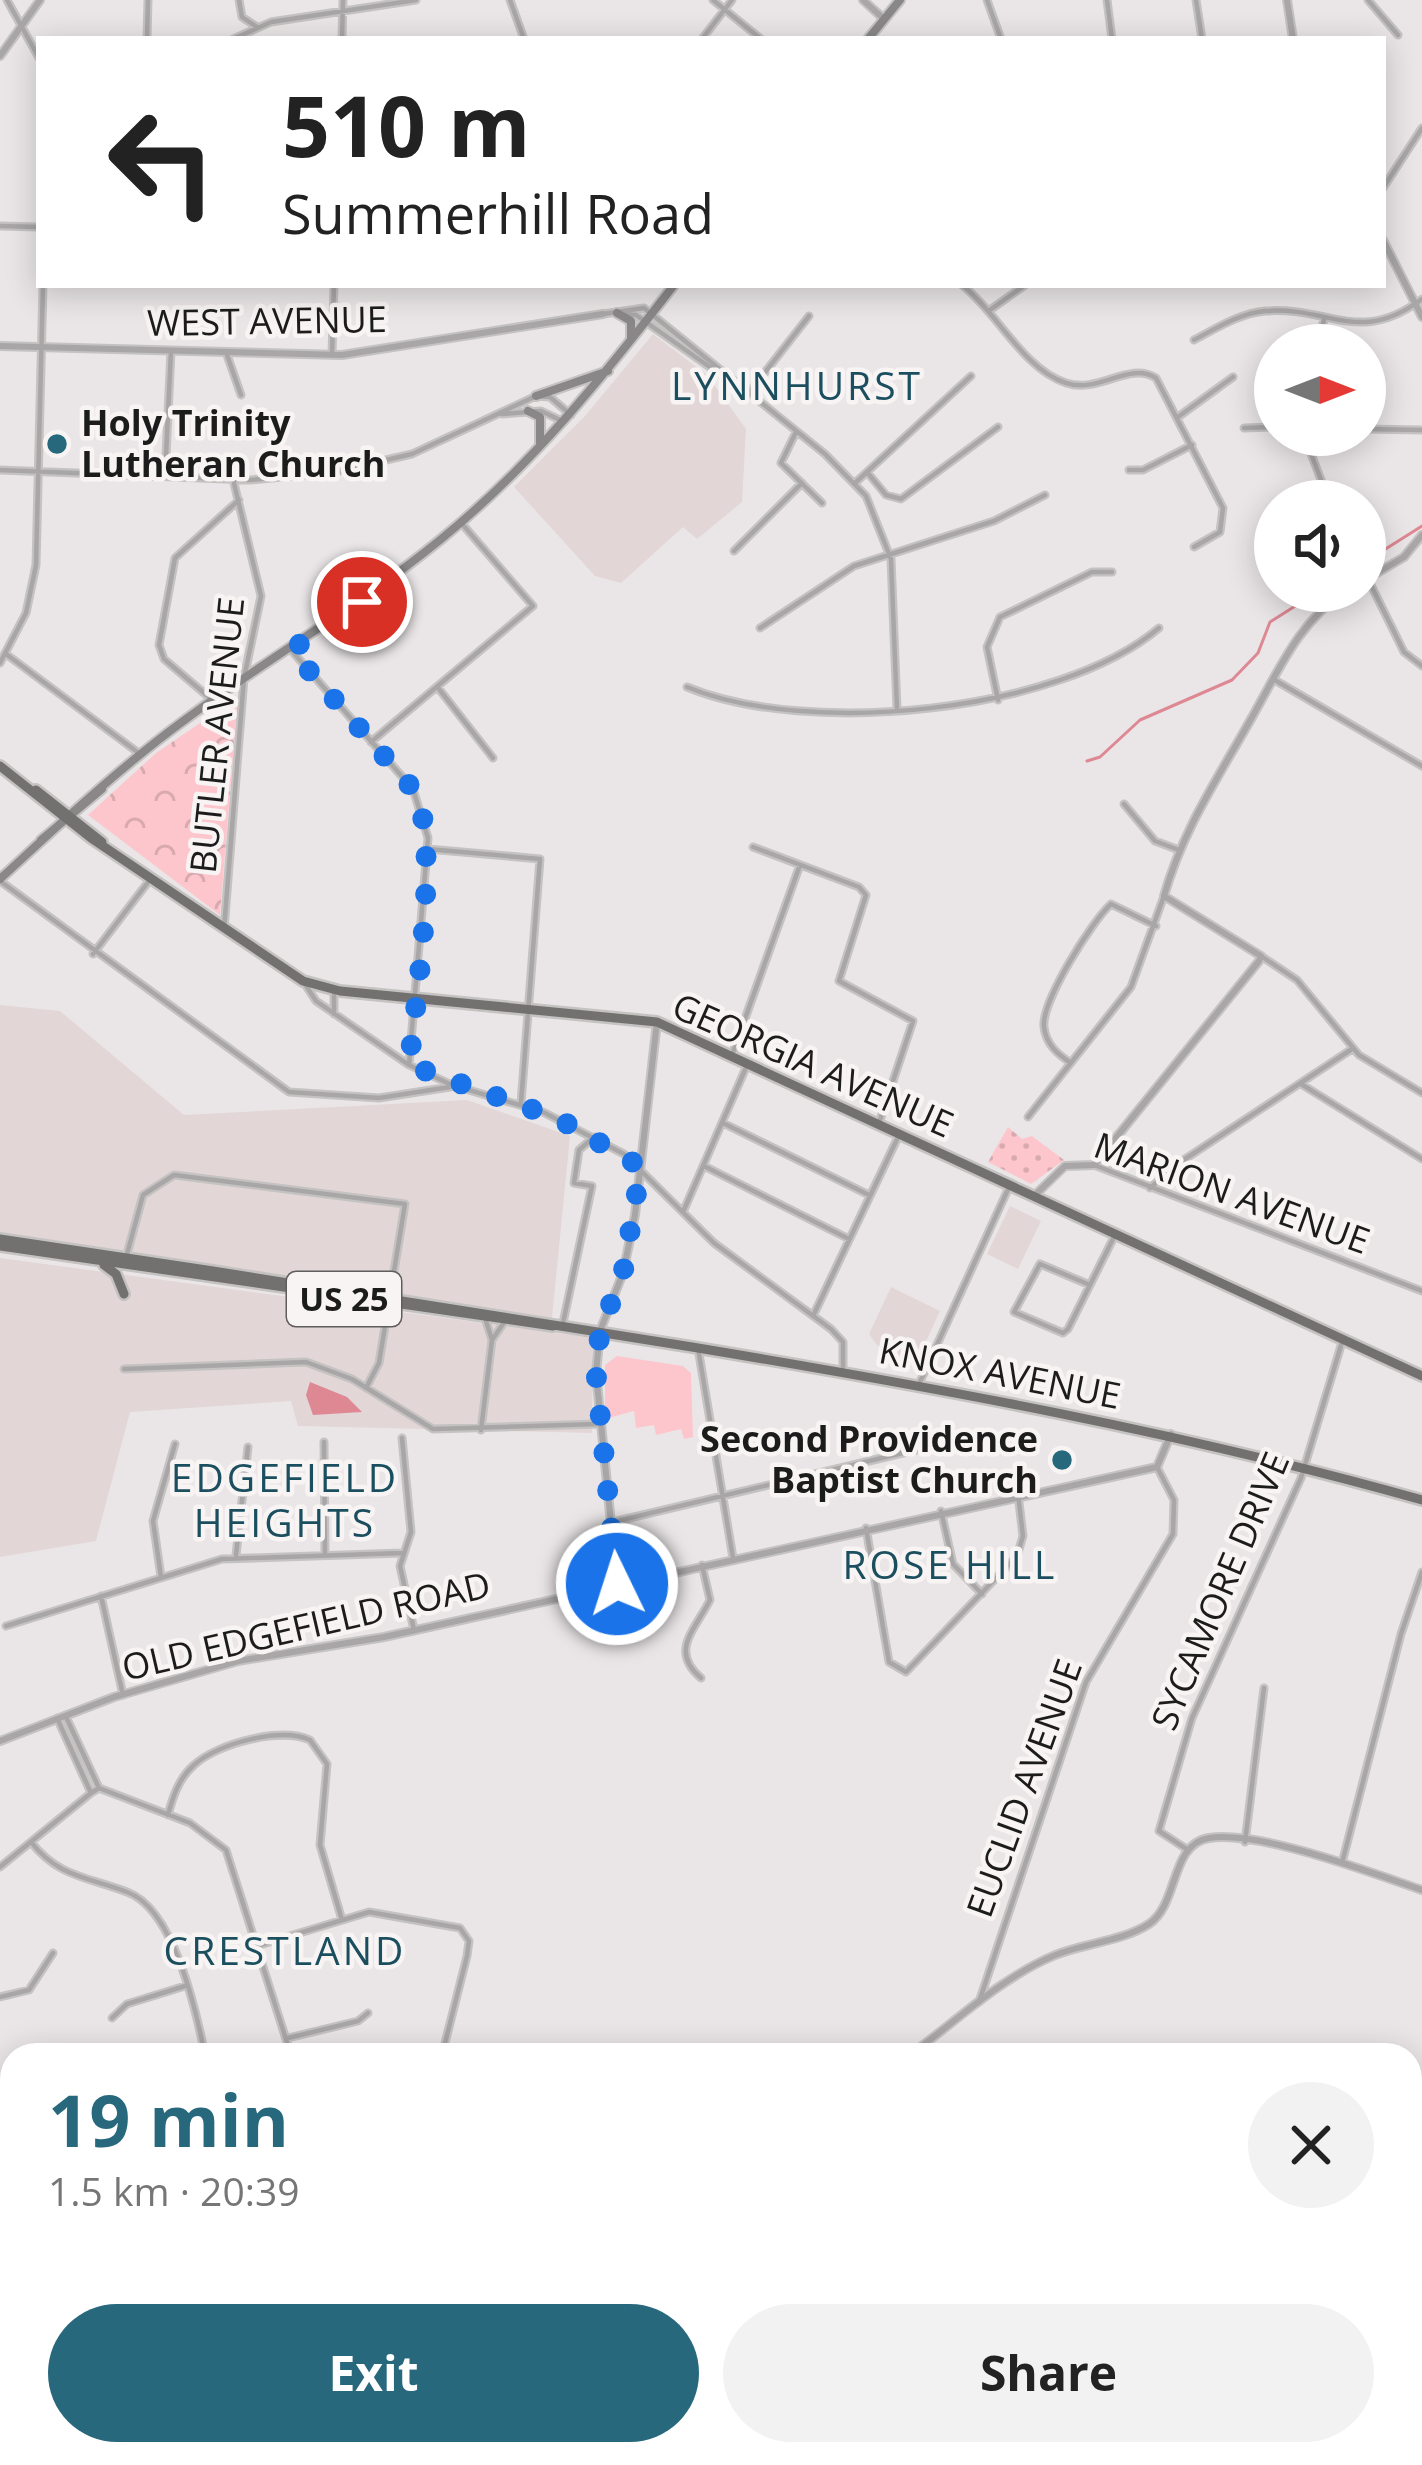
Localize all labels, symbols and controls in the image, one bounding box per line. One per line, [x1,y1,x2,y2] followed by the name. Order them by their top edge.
[282,67,530,182] text: 510 m
[84,84,240,240] icon: left
[282,176,714,250] text: Summerhill Road
[147,294,387,347] street label: WEST AVENUE
[1254,324,1386,456] north arrow
[1254,324,1386,612] map controls
[671,358,923,411] district label: LYNNHURST
[81,398,385,488] place label: Holy Trinity Lutheran Church
[44,431,70,457] marker: Holy Trinity Lutheran Church
[1254,480,1386,612] button: sound
[311,551,413,653] pin
[329,569,395,635] icon: arrive
[178,595,255,875] street label: BUTLER AVENUE
[665,981,961,1148] street label: GEORGIA AVENUE
[1088,1120,1377,1265] street label: MARION AVENUE
[287,1272,401,1326] road number: US 25
[875,1325,1125,1420] street label: KNOX AVENUE
[700,1414,1038,1504] place label: Second Providence Baptist Church
[1139,1444,1300,1737] street label: SYCAMORE DRIVE
[1049,1447,1075,1473] marker: Second Providence Baptist Church
[171,1450,399,1548] district label: EDGEFIELD HEIGHTS
[554,1521,680,1647] position arrow
[843,1537,1057,1590] district label: ROSE HILL
[117,1559,495,1692] street label: OLD EDGEFIELD ROAD
[954,1652,1093,1923] street label: EUCLID AVENUE
[164,1923,406,1976] district label: CRESTLAND
[48,2070,289,2168] text: 19 min
[1248,2082,1374,2208] button: close
[48,2164,300,2217] text: 1.5 km · 20:39
[48,2304,699,2442] button: Exit
[723,2304,1374,2442] button: Share

